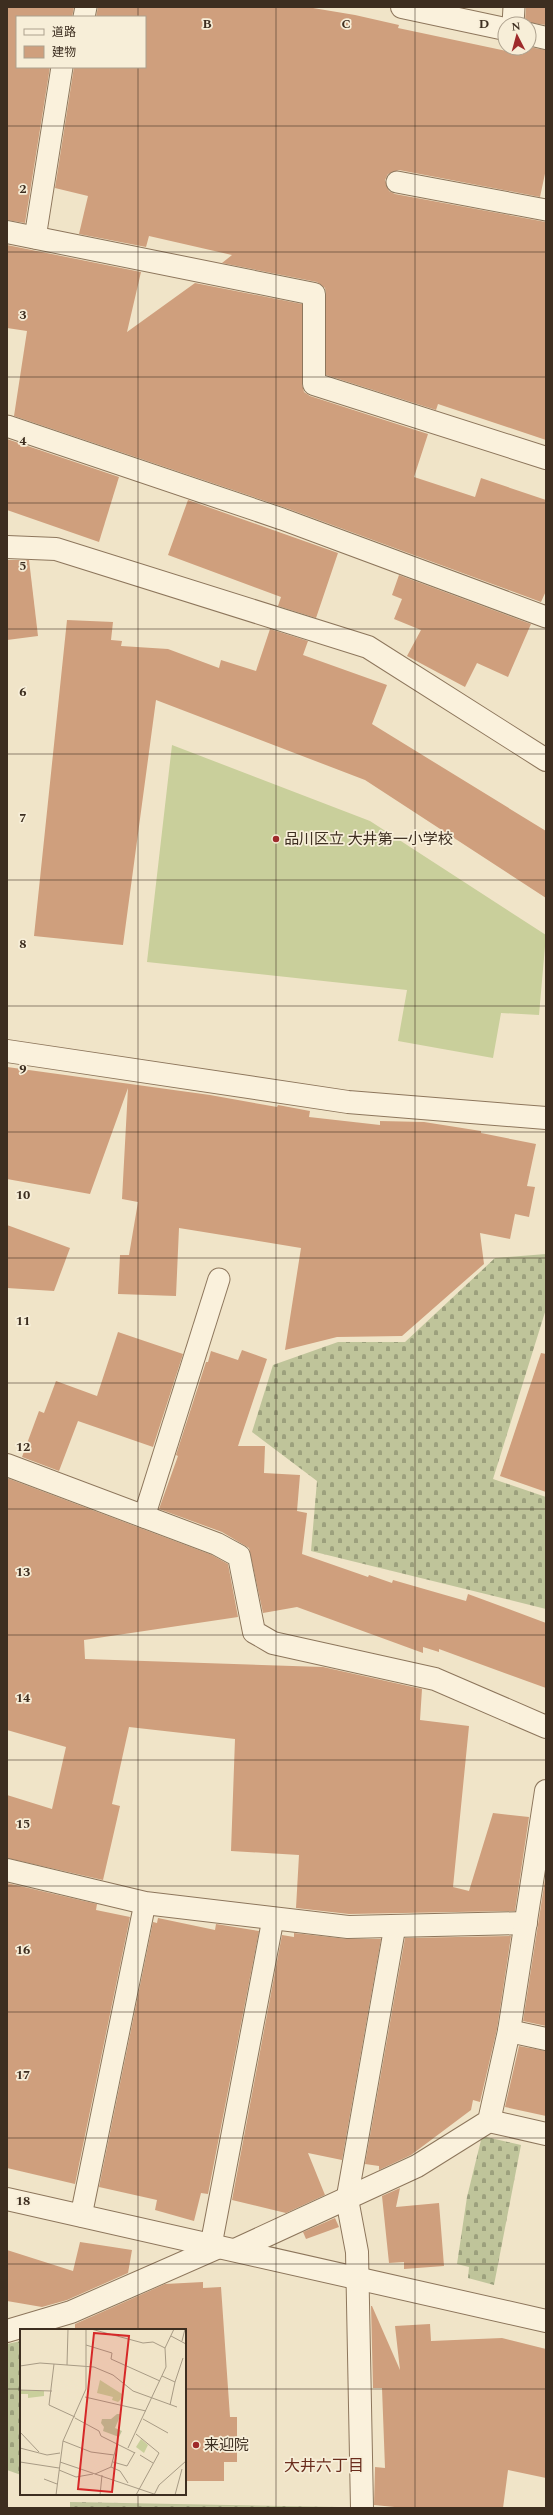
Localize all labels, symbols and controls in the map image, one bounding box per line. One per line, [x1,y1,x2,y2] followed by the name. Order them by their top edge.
[202,14,212,34] text: B
[341,14,351,34] text: C
[479,14,489,34] text: D
[16,16,146,68] legend
[497,16,537,56] north arrow
[511,18,521,35] text: N
[52,23,76,42] text: 道路
[52,43,76,62] text: 建物
[19,179,27,199] text: 2
[19,305,27,325] text: 3
[19,431,27,451] text: 4
[19,556,27,576] text: 5
[19,682,27,702] text: 6
[19,808,27,828] text: 7
[284,828,453,851] place label: 品川区立 大井第一小学校
[271,834,281,844] marker: 品川区立 大井第一小学校
[19,934,27,954] text: 8
[19,1059,27,1079] text: 9
[16,1185,30,1205] text: 10
[16,1311,30,1331] text: 11
[16,1437,30,1457] text: 12
[16,1562,30,1582] text: 13
[16,1688,31,1708] text: 14
[16,1814,30,1834] text: 15
[16,1940,30,1960] text: 16
[16,2065,30,2085] text: 17
[16,2191,30,2211] text: 18
[20,2329,186,2495] inset map
[204,2434,249,2457] place label: 来迎院
[191,2440,201,2450] marker: 来迎院
[284,2454,364,2478] district label: 大井六丁目

